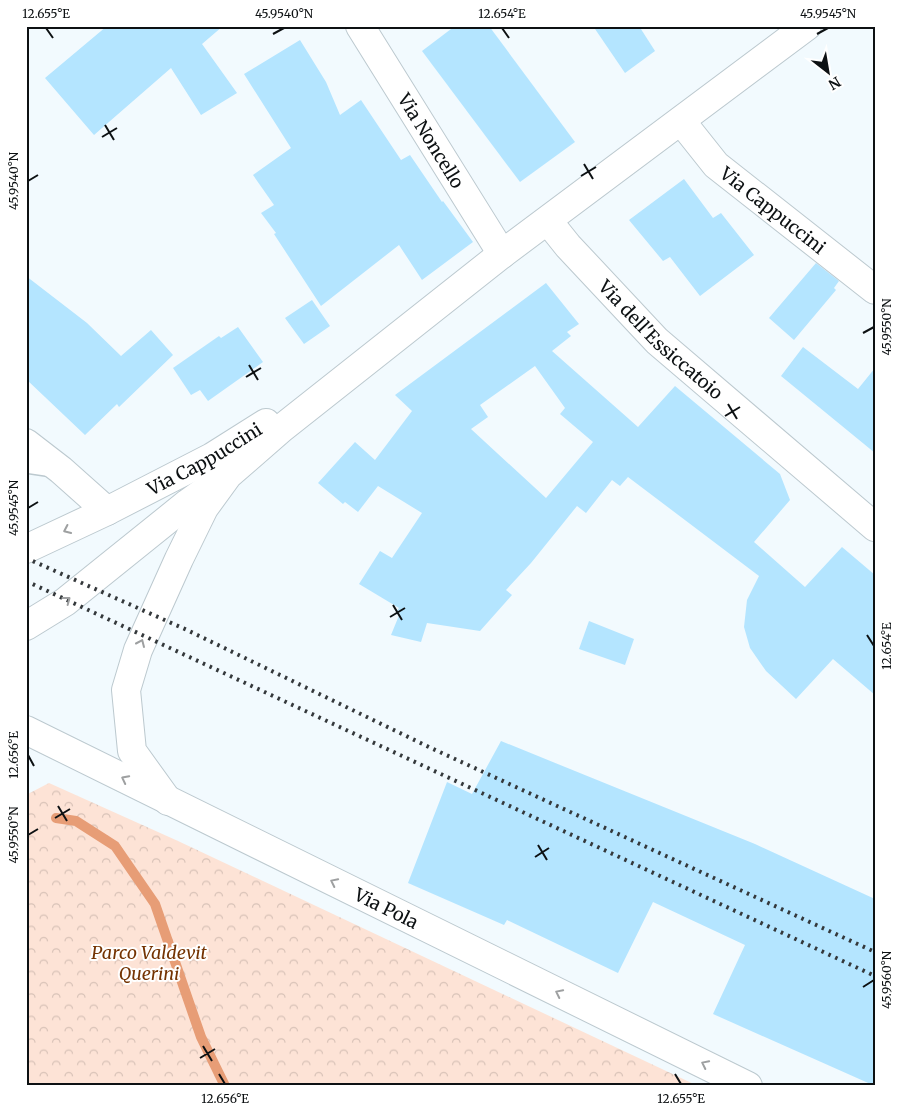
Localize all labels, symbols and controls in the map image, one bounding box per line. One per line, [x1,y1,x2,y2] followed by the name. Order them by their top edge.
[22,6,70,21] text: 12.655°E
[255,6,314,21] text: 45.9540°N
[478,6,526,21] text: 12.654°E
[800,6,857,21] text: 45.9545°N
[804,48,854,98] north arrow
[825,73,844,94] text: N
[393,88,470,192] street label: Via Noncello
[6,151,21,210] text: 45.9540°N
[715,161,831,259] street label: Via Cappuccini
[593,274,728,404] street label: Via dell'Essiccatoio
[879,298,894,356] text: 45.9550°N
[142,417,266,500] street label: Via Cappuccini
[6,479,21,536] text: 45.9545°N
[63,523,72,534] one-way arrow
[61,597,71,606] one-way arrow
[879,622,894,670] text: 12.654°E
[134,639,145,648] one-way arrow
[6,731,21,779] text: 12.656°E
[121,775,130,785] one-way arrow
[6,806,21,864] text: 45.9550°N
[331,878,340,888] one-way arrow
[350,882,423,933] street label: Via Pola
[91,941,208,985] park label: Parco Valdevit Querini
[879,950,894,1009] text: 45.9560°N
[555,988,564,999] one-way arrow
[701,1060,710,1070] one-way arrow
[201,1091,249,1106] text: 12.656°E
[657,1091,705,1106] text: 12.655°E

